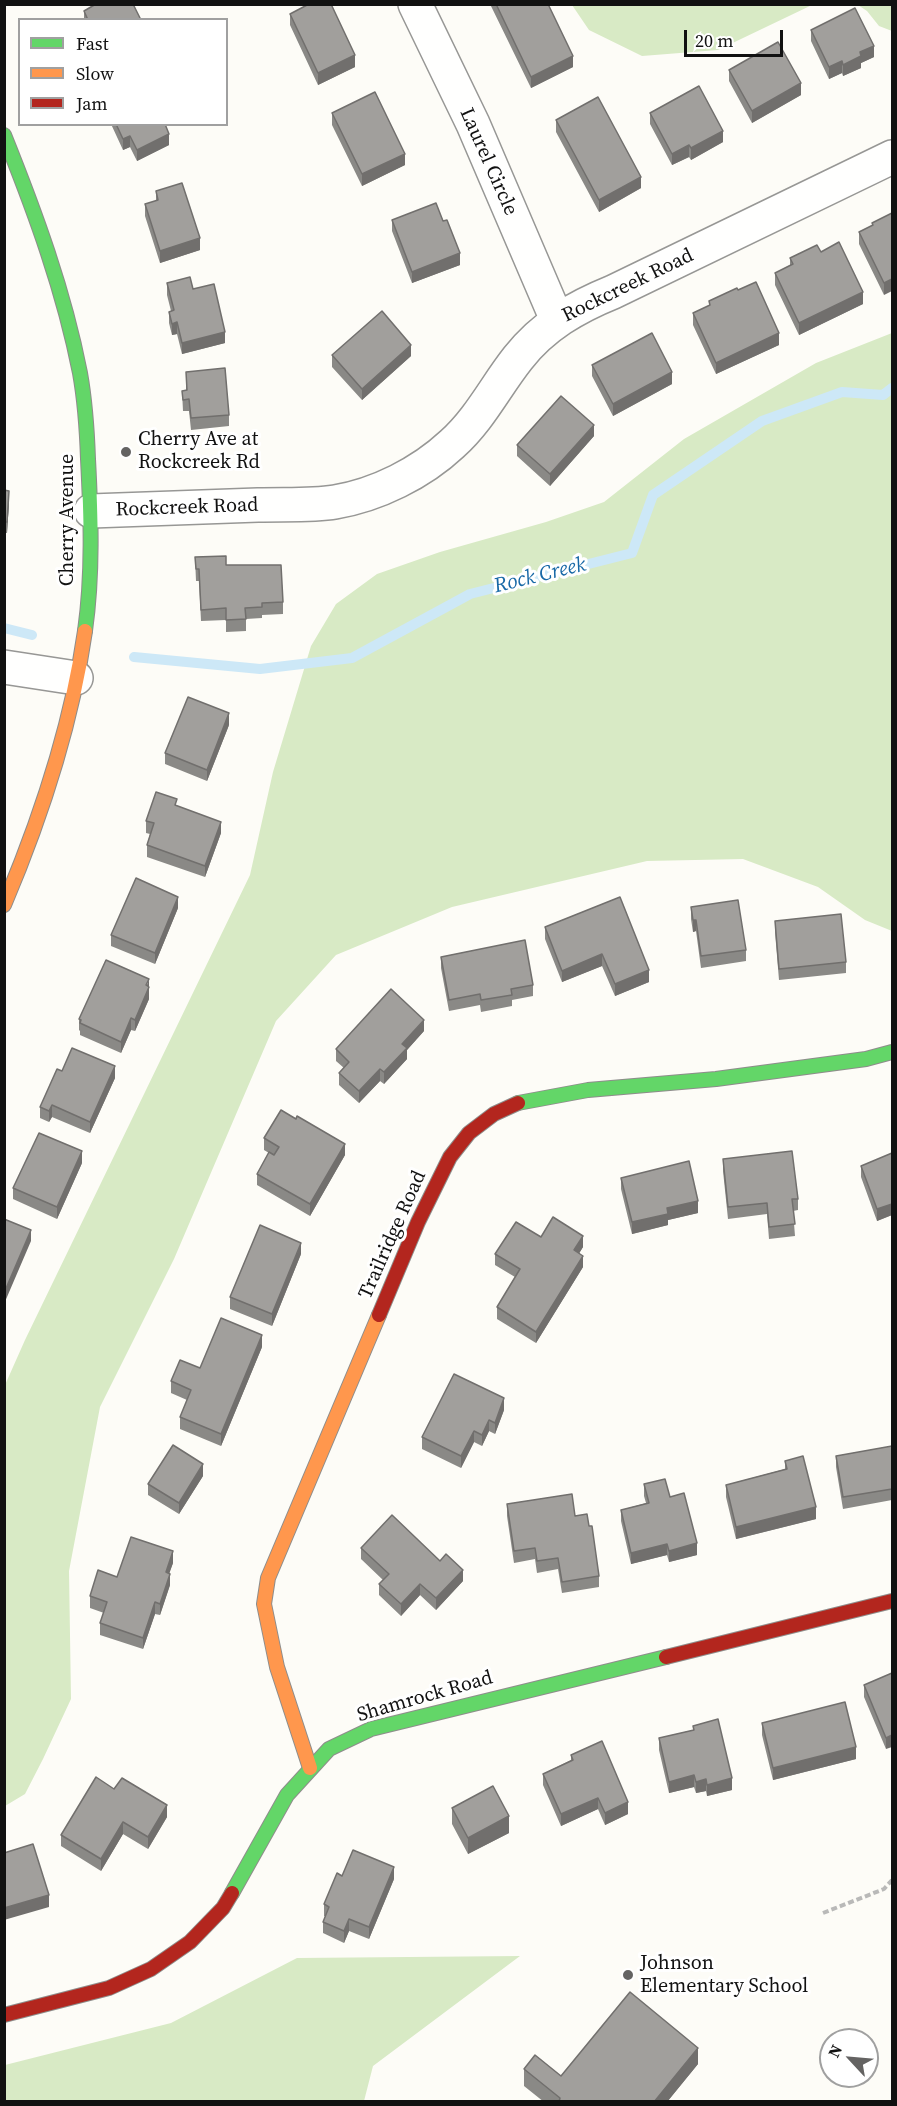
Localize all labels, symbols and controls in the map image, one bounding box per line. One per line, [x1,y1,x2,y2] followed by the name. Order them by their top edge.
[18,18,228,126] legend
[687,18,786,56] scale bar
[695,28,733,53] text: 20 m
[76,31,109,56] text: Fast
[76,61,114,86] text: Slow
[76,91,108,116] text: Jam
[454,105,522,219] street label: Laurel Circle
[558,244,698,328] street label: Rockcreek Road
[138,428,260,475] place label: Cherry Ave at Rockcreek Rd
[119,445,133,459] marker: Cherry Ave at Rockcreek Rd
[56,454,80,586] street label: Cherry Avenue
[115,494,259,522] street label: Rockcreek Road
[492,552,588,600] water label: Rock Creek
[354,1167,432,1303] street label: Trailridge Road
[354,1666,496,1728] street label: Shamrock Road
[640,1952,808,1999] place label: Johnson Elementary School
[621,1968,635,1982] marker: Johnson Elementary School
[819,2028,879,2088] north arrow
[822,2041,847,2061] text: N

